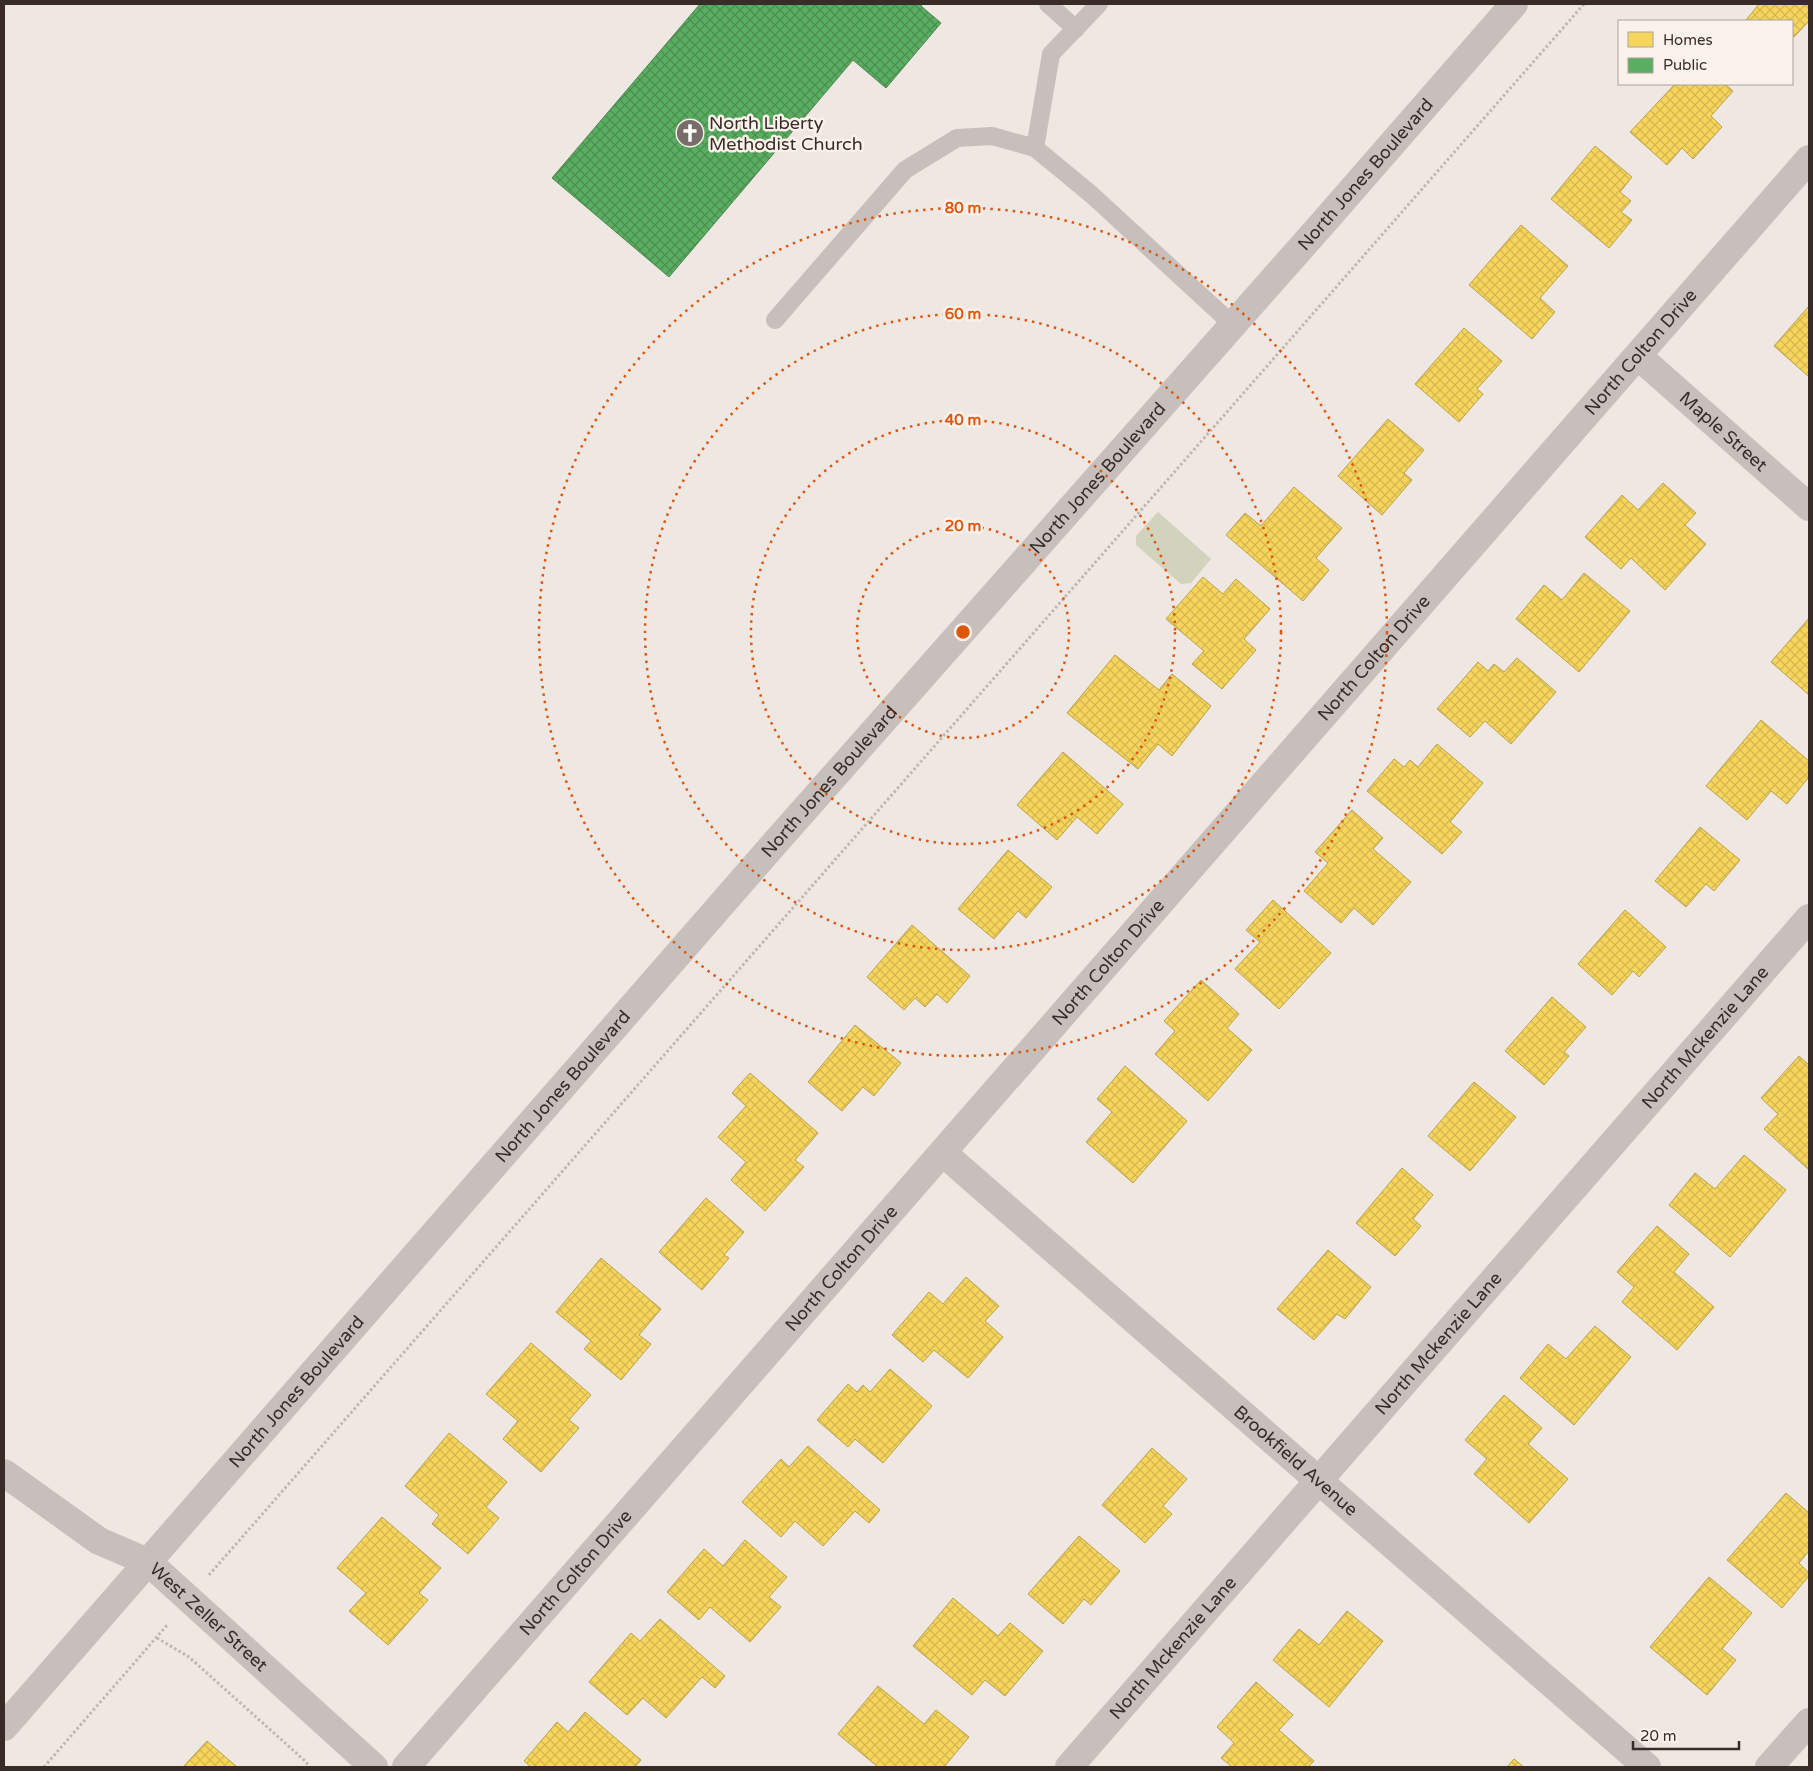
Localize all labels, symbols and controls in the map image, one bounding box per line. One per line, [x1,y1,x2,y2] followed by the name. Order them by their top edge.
[1618,20,1793,85] legend
[1663,31,1713,49] text: Homes
[1663,56,1707,74] text: Public
[1293,94,1438,255] street label: North Jones Boulevard
[709,112,863,155] place label: North Liberty Methodist Church
[675,118,705,148] church icon: North Liberty Methodist Church
[945,199,981,217] text: 80 m
[1580,284,1702,419] street label: North Colton Drive
[945,305,981,323] text: 60 m
[1675,387,1772,476] street label: Maple Street
[1025,398,1170,558] street label: North Jones Boulevard
[945,411,981,429] text: 40 m
[945,517,981,535] text: 20 m
[1313,590,1435,725] street label: North Colton Drive
[954,623,972,641] centre of rings
[757,701,902,862] street label: North Jones Boulevard
[1047,895,1169,1030] street label: North Colton Drive
[1637,961,1773,1113] street label: North Mckenzie Lane
[490,1006,635,1167] street label: North Jones Boulevard
[780,1201,902,1336] street label: North Colton Drive
[1370,1267,1506,1419] street label: North Mckenzie Lane
[224,1311,369,1472] street label: North Jones Boulevard
[1229,1401,1362,1521] street label: Brookfield Avenue
[515,1505,637,1640] street label: North Colton Drive
[145,1558,272,1676] street label: West Zeller Street
[1105,1572,1241,1724] street label: North Mckenzie Lane
[1633,1718,1739,1750] scale bar
[1640,1727,1677,1745] text: 20 m

